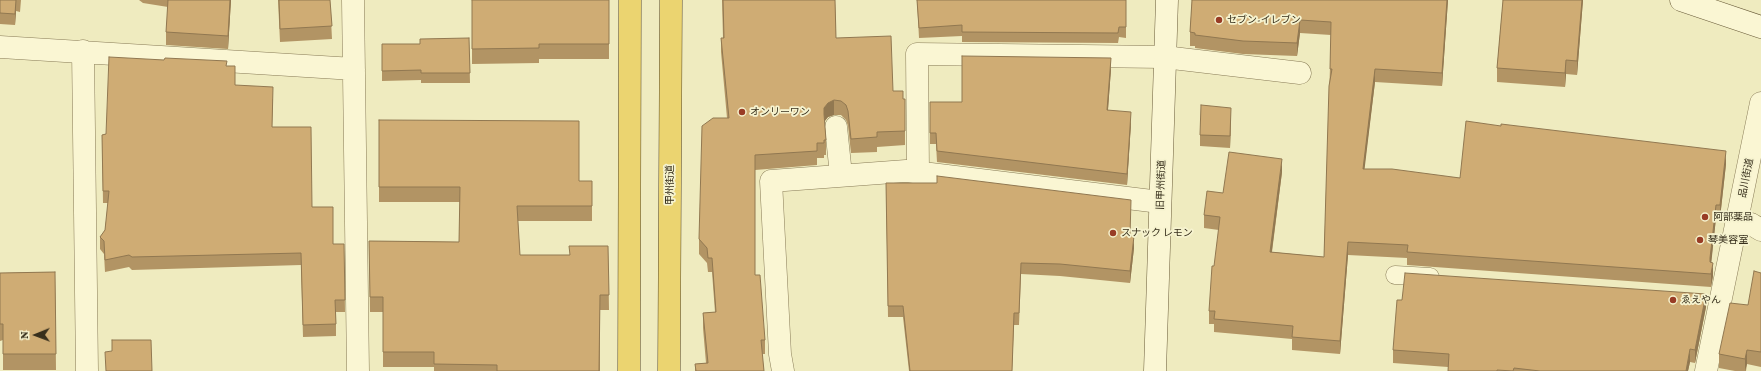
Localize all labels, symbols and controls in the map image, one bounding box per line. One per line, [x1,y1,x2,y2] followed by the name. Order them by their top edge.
[1227,14,1301,26] place label: セブン-イレブン
[1214,15,1224,25] marker: セブン-イレブン
[750,106,810,118] place label: オンリーワン
[737,107,747,117] marker: オンリーワン
[1736,157,1756,199] street label: 品川街道
[1154,160,1168,210] street label: 旧甲州街道
[664,165,676,205] street label: 甲州街道
[1713,211,1753,223] place label: 阿部薬品
[1700,212,1710,222] marker: 阿部薬品
[1121,227,1193,239] place label: スナック レモン
[1108,228,1118,238] marker: スナック レモン
[1708,234,1748,246] place label: 琴美容室
[1695,235,1705,245] marker: 琴美容室
[1681,294,1721,306] place label: ゑえやん
[1668,295,1678,305] marker: ゑえやん
[16,315,56,355] north arrow
[18,331,30,339] text: N

